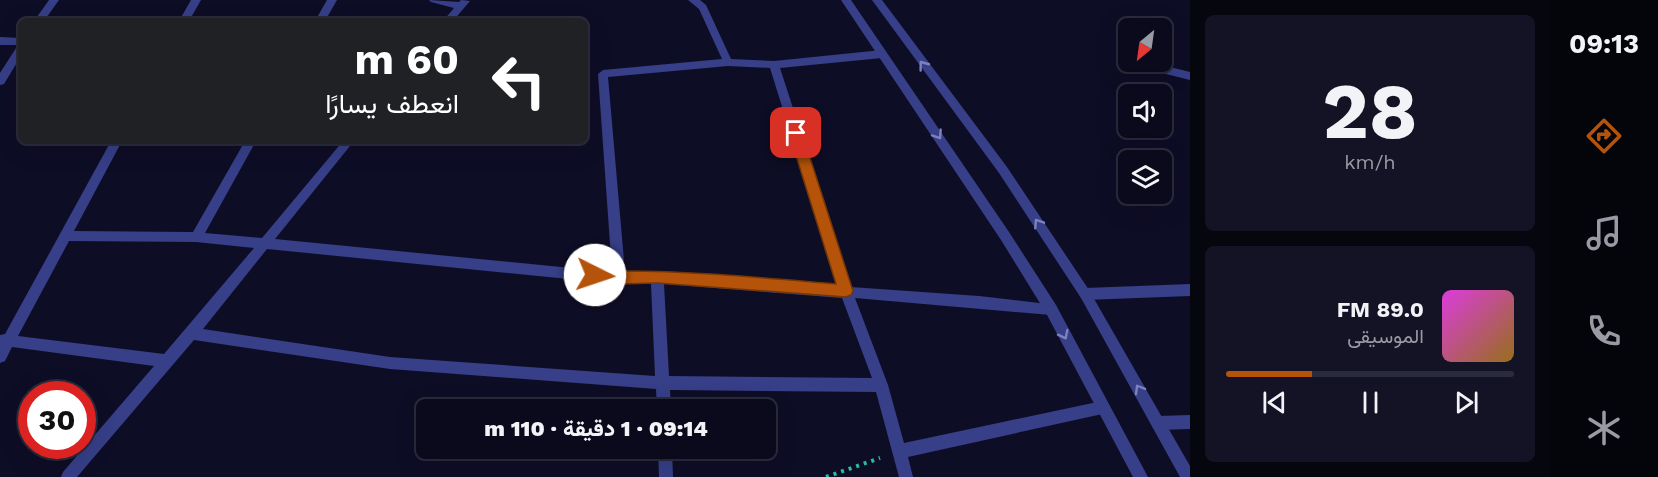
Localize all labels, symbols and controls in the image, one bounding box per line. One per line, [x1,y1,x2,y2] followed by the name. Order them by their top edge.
[1118,18,1172,72] north arrow
[1118,18,1172,204] map controls
[1569,28,1639,60] text: 09:13
[355,35,459,84] text: 60 m
[480,42,558,120] icon: left
[919,61,930,72] one-way arrow
[1322,65,1418,157] text: 28
[1118,84,1172,138] button: sound
[325,88,459,120] text: انعطف يسارًا
[770,107,821,158] pin
[1583,115,1625,157] icon: directions
[779,116,812,149] icon: arrive
[930,129,941,140] one-way arrow
[1118,150,1172,204] button: layers
[1344,150,1396,174] text: km/h
[1583,212,1625,254] icon: music
[1034,218,1045,229] one-way arrow
[563,243,627,307] position arrow
[1337,297,1424,322] text: 89.0 FM
[1583,310,1625,352] icon: phone
[1347,324,1424,348] text: الموسيقى
[1057,329,1069,340] one-way arrow
[18,381,96,459] speed limit sign: 30
[1135,385,1146,395] one-way arrow
[1258,386,1291,419] icon: previous
[1354,386,1387,419] icon: pause
[1450,386,1483,419] icon: next
[1583,407,1625,449] icon: climate
[484,416,708,441] text: 09:14 · 1 دقيقة · 110 m

